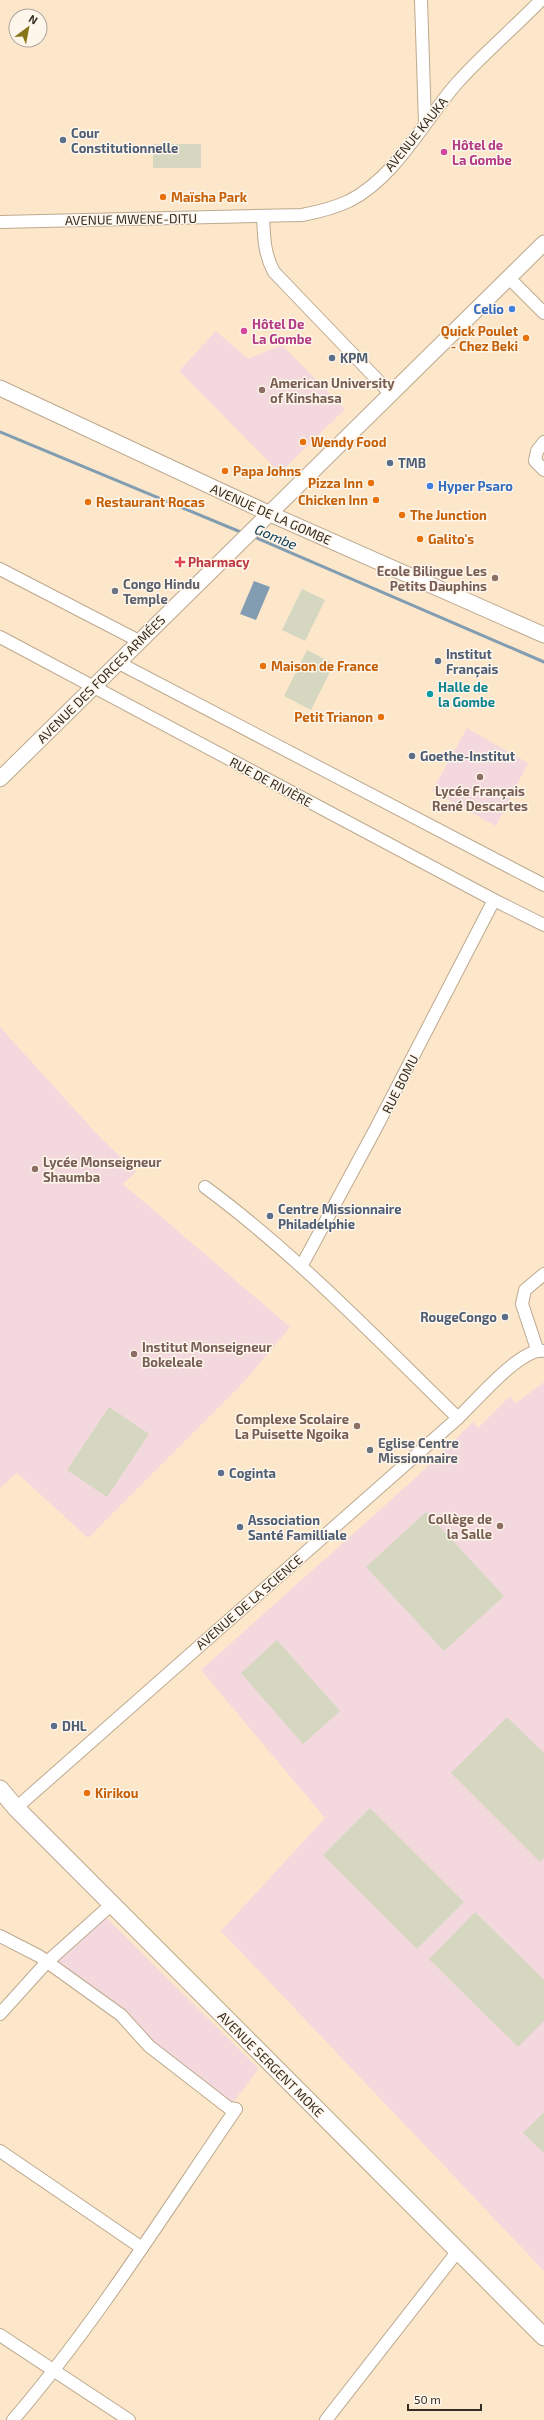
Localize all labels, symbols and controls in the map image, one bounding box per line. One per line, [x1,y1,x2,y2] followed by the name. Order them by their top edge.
[8,8,48,48] north arrow
[27,11,40,27] text: N
[381,94,451,174] street label: AVENUE KAUKA
[71,125,178,156] place label: Cour Constitutionnelle
[58,135,68,145] marker: Cour Constitutionnelle
[452,137,512,168] place label: Hôtel de La Gombe
[439,147,449,157] marker: Hôtel de La Gombe
[171,189,248,205] place label: Maïsha Park
[158,192,168,202] marker: Maïsha Park
[65,210,197,228] street label: AVENUE MWENE-DITU
[474,301,504,317] place label: Celio
[507,304,517,314] marker: Celio
[252,316,312,347] place label: Hôtel De La Gombe
[441,323,519,354] place label: Quick Poulet - Chez Beki
[239,326,249,336] marker: Hôtel De La Gombe
[521,333,531,343] marker: Quick Poulet - Chez Beki
[340,350,368,366] place label: KPM
[327,353,337,363] marker: KPM
[270,375,395,406] place label: American University of Kinshasa
[257,385,267,395] marker: American University of Kinshasa
[311,434,386,450] place label: Wendy Food
[298,437,308,447] marker: Wendy Food
[398,455,426,471] place label: TMB
[385,458,395,468] marker: TMB
[233,463,301,479] place label: Papa Johns
[220,466,230,476] marker: Papa Johns
[308,475,363,491] place label: Pizza Inn
[366,478,376,488] marker: Pizza Inn
[438,478,513,494] place label: Hyper Psaro
[208,480,334,548] street label: AVENUE DE LA GOMBE
[425,481,435,491] marker: Hyper Psaro
[298,492,368,508] place label: Chicken Inn
[96,494,205,510] place label: Restaurant Rocas
[371,495,381,505] marker: Chicken Inn
[83,497,93,507] marker: Restaurant Rocas
[410,507,487,523] place label: The Junction
[397,510,407,520] marker: The Junction
[252,520,300,553] water label: Gombe
[428,531,474,547] place label: Galito's
[415,534,425,544] marker: Galito's
[188,554,250,570] place label: Pharmacy
[175,557,185,567] marker: Pharmacy
[377,563,487,594] place label: Ecole Bilingue Les Petits Dauphins
[490,573,500,583] marker: Ecole Bilingue Les Petits Dauphins
[123,576,200,607] place label: Congo Hindu Temple
[110,586,120,596] marker: Congo Hindu Temple
[33,611,168,746] street label: AVENUE DES FORCES ARMÉES
[446,646,498,678] place label: Institut Français
[433,656,443,666] marker: Institut Français
[271,658,379,674] place label: Maison de France
[258,661,268,671] marker: Maison de France
[438,679,495,710] place label: Halle de la Gombe
[425,689,435,699] marker: Halle de la Gombe
[294,709,373,725] place label: Petit Trianon
[376,712,386,722] marker: Petit Trianon
[420,748,516,764] place label: Goethe-Institut
[407,751,417,761] marker: Goethe-Institut
[227,753,315,810] street label: RUE DE RIVIÈRE
[475,772,485,782] marker: Lycée Français René Descartes
[432,783,528,814] place label: Lycée Français René Descartes
[378,1052,422,1116] street label: RUE BOMU
[43,1154,162,1185] place label: Lycée Monseigneur Shaumba
[30,1164,40,1174] marker: Lycée Monseigneur Shaumba
[278,1201,402,1232] place label: Centre Missionnaire Philadelphie
[265,1211,275,1221] marker: Centre Missionnaire Philadelphie
[420,1309,497,1325] place label: RougeCongo
[500,1312,510,1322] marker: RougeCongo
[142,1339,272,1370] place label: Institut Monseigneur Bokeleale
[129,1349,139,1359] marker: Institut Monseigneur Bokeleale
[235,1411,349,1442] place label: Complexe Scolaire La Puisette Ngoika
[352,1421,362,1431] marker: Complexe Scolaire La Puisette Ngoika
[378,1435,459,1466] place label: Eglise Centre Missionnaire
[365,1445,375,1455] marker: Eglise Centre Missionnaire
[229,1465,276,1481] place label: Coginta
[216,1468,226,1478] marker: Coginta
[428,1511,492,1542] place label: Collège de la Salle
[248,1512,347,1543] place label: Association Santé Familliale
[495,1521,505,1531] marker: Collège de la Salle
[235,1522,245,1532] marker: Association Santé Familliale
[192,1551,306,1653] street label: AVENUE DE LA SCIENCE
[62,1718,87,1734] place label: DHL
[49,1721,59,1731] marker: DHL
[95,1785,138,1801] place label: Kirikou
[82,1788,92,1798] marker: Kirikou
[215,2008,327,2120] street label: AVENUE SERGENT MOKE
[408,2386,481,2412] scale bar
[414,2392,441,2406] text: 50 m

